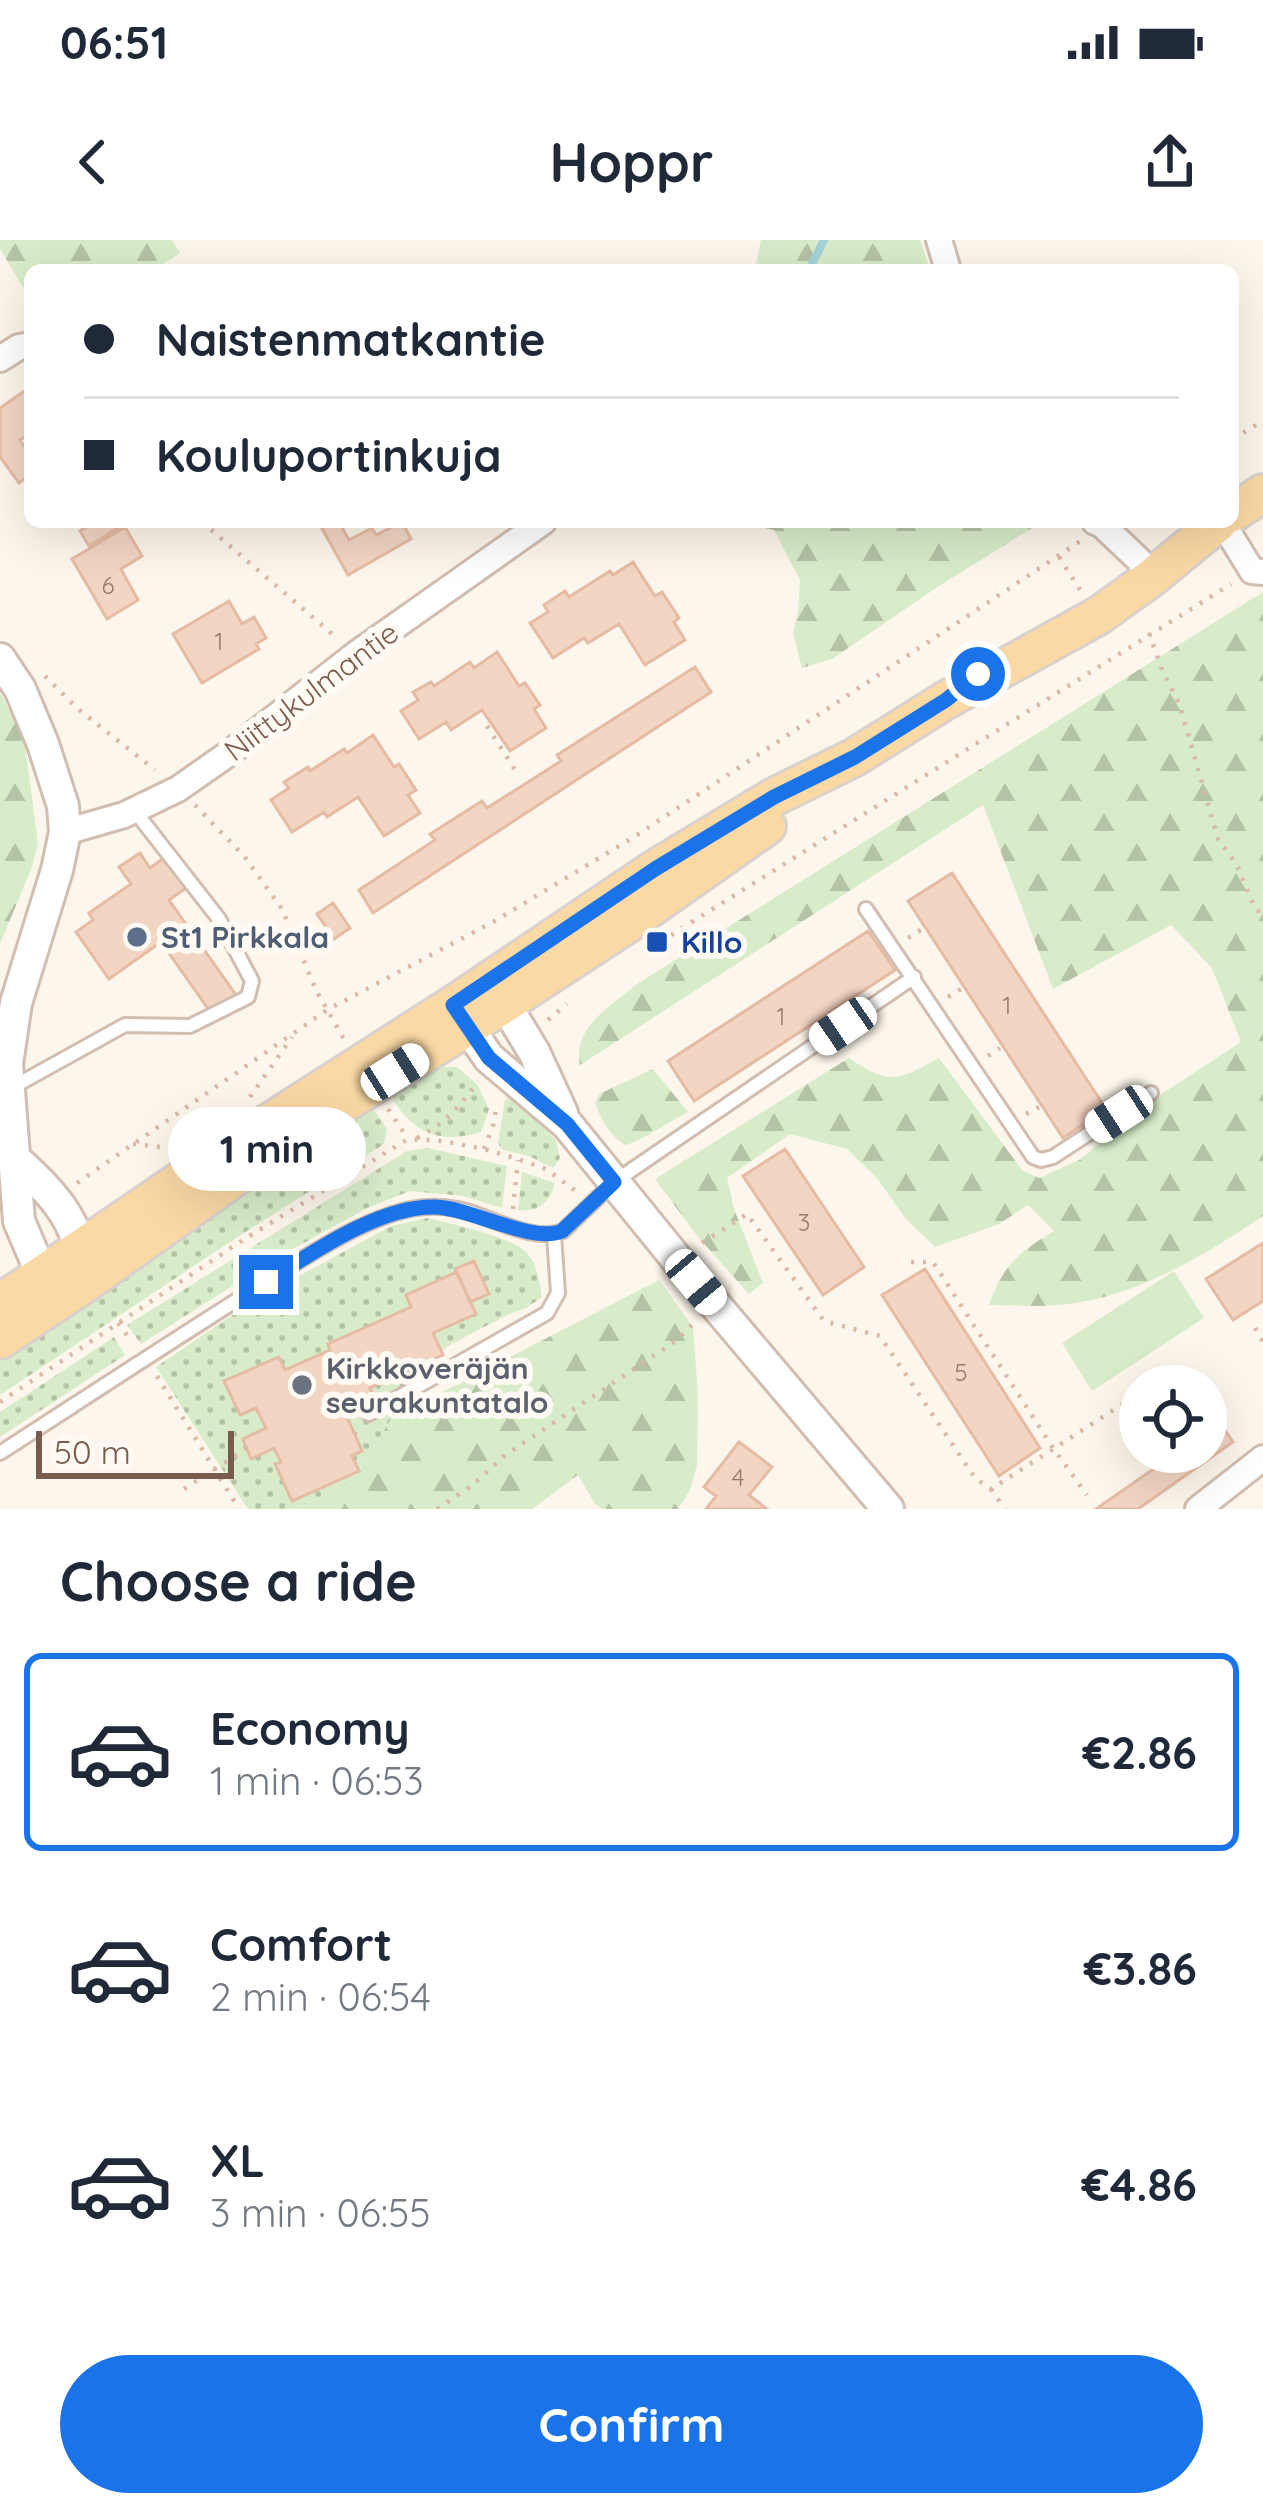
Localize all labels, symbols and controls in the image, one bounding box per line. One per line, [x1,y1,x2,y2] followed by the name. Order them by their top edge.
[60,14,168,70] text: 06:51
[550,128,713,196] text: Hoppr
[60,129,126,195] icon: back
[1137,129,1203,195] icon: share
[156,311,545,367] text: Naistenmatkantie
[156,427,502,483] text: Kouluportinkuja
[102,570,115,600] house number: 6
[216,613,406,769] street label: Niittykulmantie
[215,626,223,656] house number: 1
[951,647,1005,701] route start
[161,918,329,956] place label: St1 Pirkkala
[681,923,742,961] place label: Killo
[124,924,150,950] marker: St1 Pirkkala
[644,929,670,955] marker: Killo
[1003,990,1011,1020] house number: 1
[803,991,883,1061] car
[777,1001,785,1031] house number: 1
[355,1038,435,1106] car
[1079,1079,1159,1149] car
[167,1108,365,1192] callout: 1 min
[220,1124,314,1173] text: 1 min
[798,1207,810,1237] house number: 3
[659,1243,733,1321] car
[239,1255,293,1309] route end
[326,1349,548,1421] place label: Kirkkoveräjän seurakuntatalo
[954,1357,968,1387] house number: 5
[1119,1365,1227,1473] map controls
[1119,1365,1227,1473] button: locate
[289,1372,315,1398] marker: Kirkkoveräjän seurakuntatalo
[36,1425,234,1478] scale bar
[54,1431,131,1472] text: 50 m
[732,1462,744,1492] house number: 4
[60,1547,417,1615] text: Choose a ride
[66,1698,174,1806] icon: car
[210,1700,410,1756] text: Economy
[1082,1724,1197,1780] text: €2.86
[210,1756,424,1805] text: 1 min · 06:53
[66,1914,174,2022] icon: car
[210,1916,392,1972] text: Comfort
[1084,1940,1197,1996] text: €3.86
[210,1972,431,2021] text: 2 min · 06:54
[66,2130,174,2238] icon: car
[210,2132,265,2188] text: XL
[1082,2156,1197,2212] text: €4.86
[210,2188,430,2237] text: 3 min · 06:55
[60,2355,1203,2493] button: Confirm

